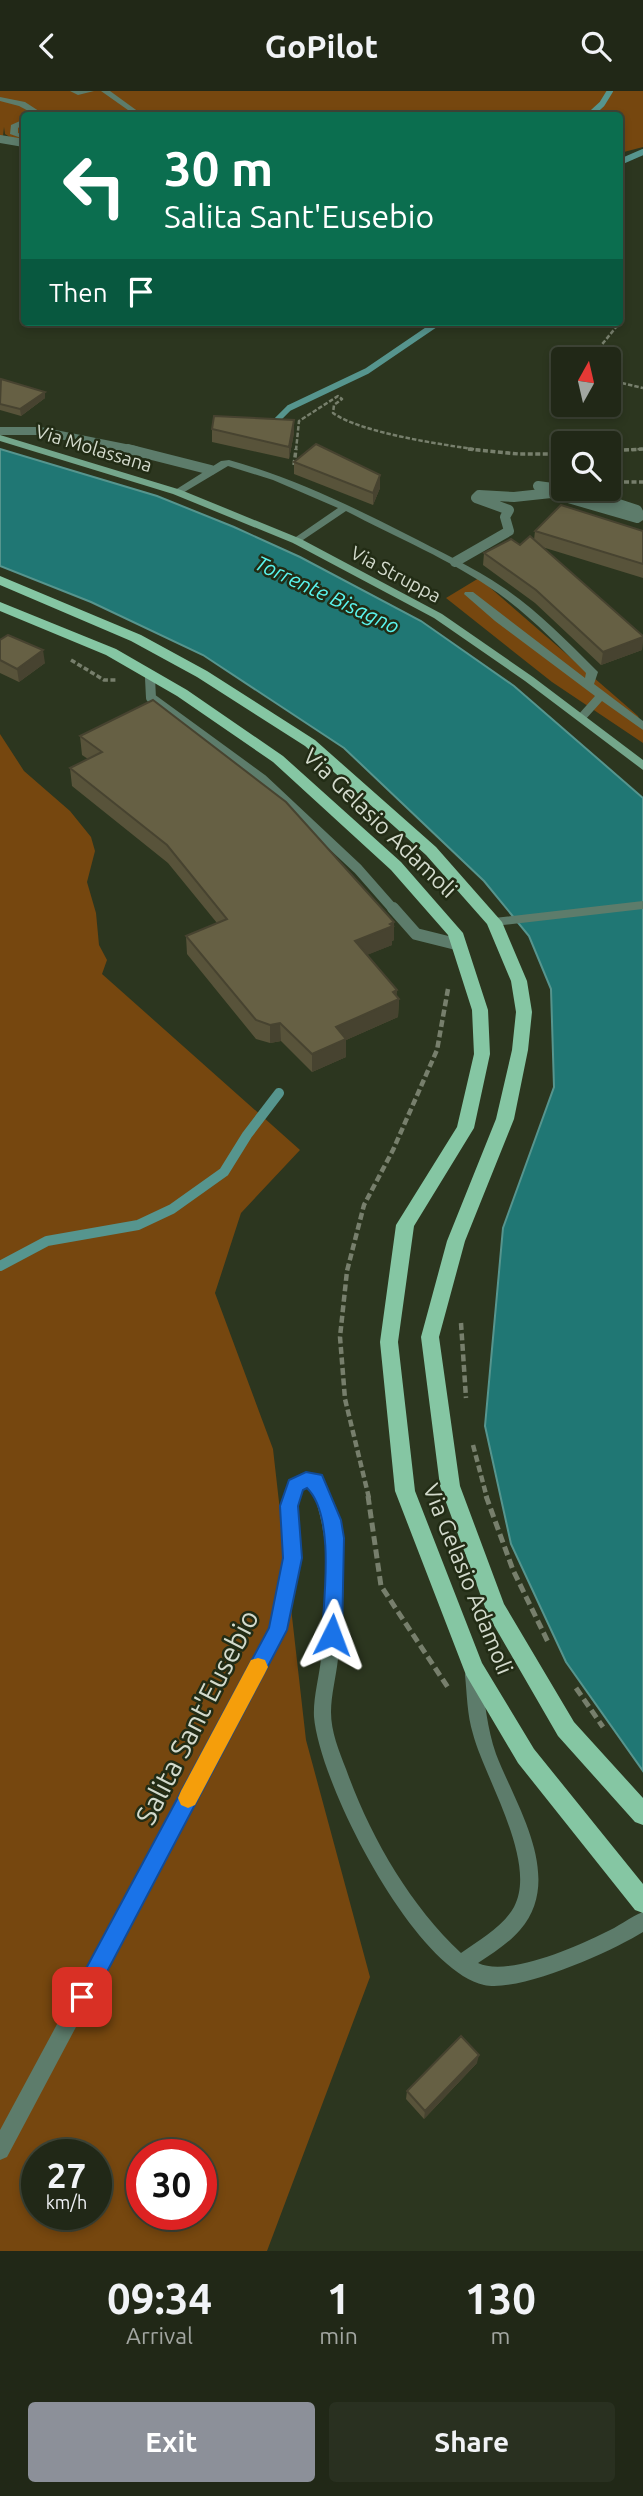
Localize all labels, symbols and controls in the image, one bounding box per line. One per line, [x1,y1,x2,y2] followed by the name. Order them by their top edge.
[28,27,66,65] icon: back
[577,27,615,65] icon: search
[265,28,378,64] text: GoPilot
[49,140,140,231] icon: left
[164,140,273,195] text: 30 m
[164,198,434,234] text: Salita Sant'Eusebio
[122,273,160,311] icon: arrive
[49,278,108,307] text: Then
[551,347,621,417] north arrow
[551,347,621,501] map controls
[33,420,155,476] street label: Via Molassana
[551,431,621,501] button: search
[347,541,445,607] street label: Via Struppa
[252,550,403,638] water label: Torrente Bisagno
[299,743,462,902] street label: Via Gelasio Adamoli
[419,1480,518,1678] street label: Via Gelasio Adamoli
[295,1598,369,1672] position arrow
[129,1604,264,1829] street label: Salita Sant'Eusebio
[52,1967,112,2027] pin
[63,1978,101,2016] icon: arrive
[126,2139,217,2230] speed limit sign: 30
[47,2155,86,2195] text: 27
[46,2192,87,2212] text: km/h
[107,2275,212,2322] text: 09:34
[327,2275,350,2322] text: 1
[465,2275,536,2322] text: 130
[126,2323,193,2348] text: Arrival
[319,2323,358,2348] text: min
[490,2323,510,2348] text: m
[28,2402,315,2482] button: Exit
[329,2402,615,2482] button: Share

